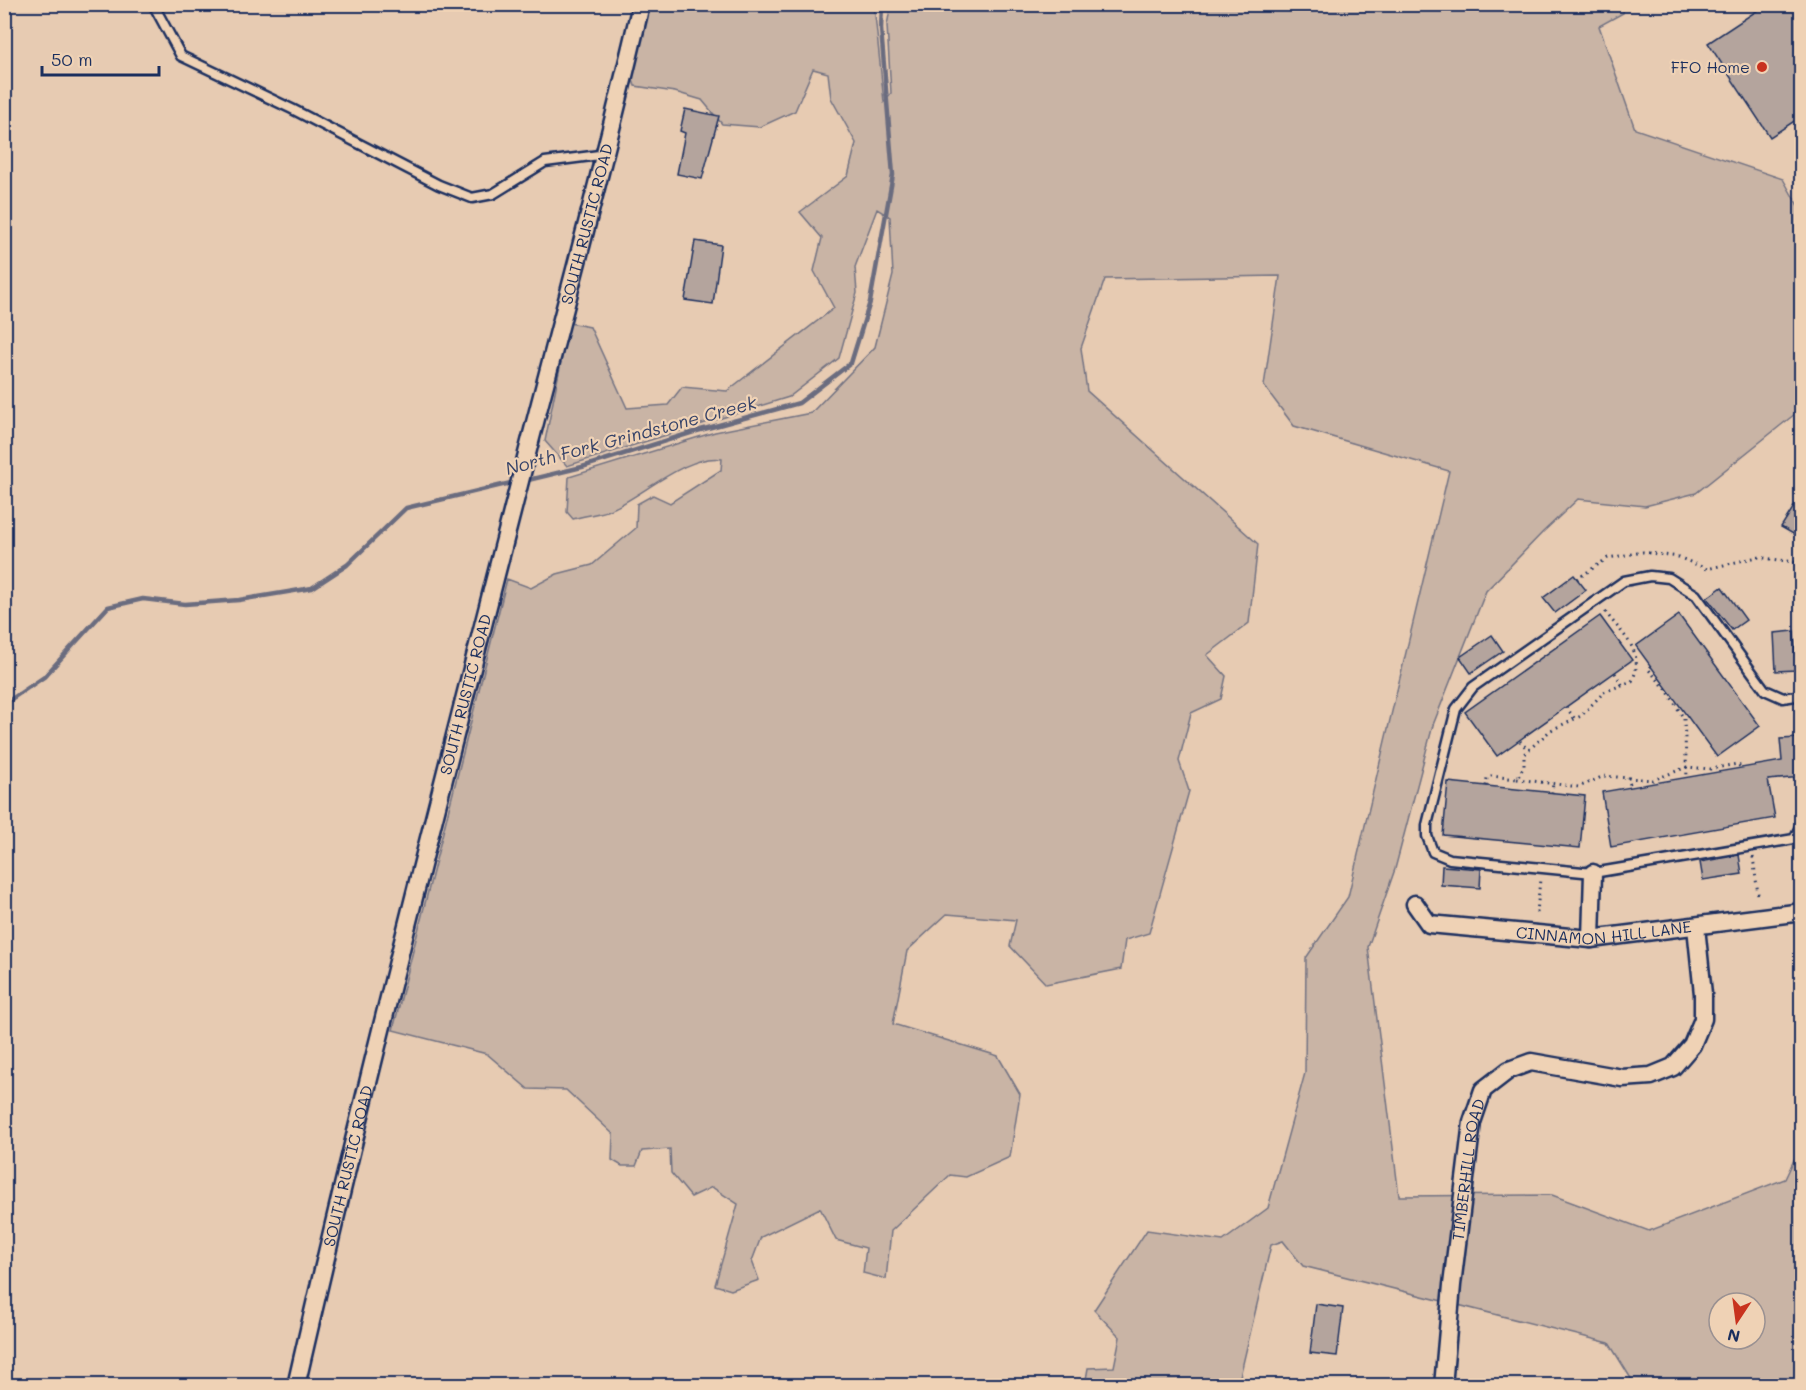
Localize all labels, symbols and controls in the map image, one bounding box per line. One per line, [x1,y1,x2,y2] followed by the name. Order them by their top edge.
[42,39,159,77] scale bar
[51,47,93,71] text: 50 m
[1671,56,1750,77] place label: FFO Home
[1755,60,1769,74] marker: FFO Home
[555,141,617,306] street label: SOUTH RUSTIC ROAD
[502,390,759,480] water label: North Fork Grindstone Creek
[434,612,496,777] street label: SOUTH RUSTIC ROAD
[1515,915,1693,949] street label: CINNAMON HILL LANE
[318,1083,377,1249] street label: SOUTH RUSTIC ROAD
[1447,1096,1489,1242] street label: TIMBERHILL ROAD
[1707,1291,1767,1351] north arrow
[1725,1325,1742,1348] text: N

